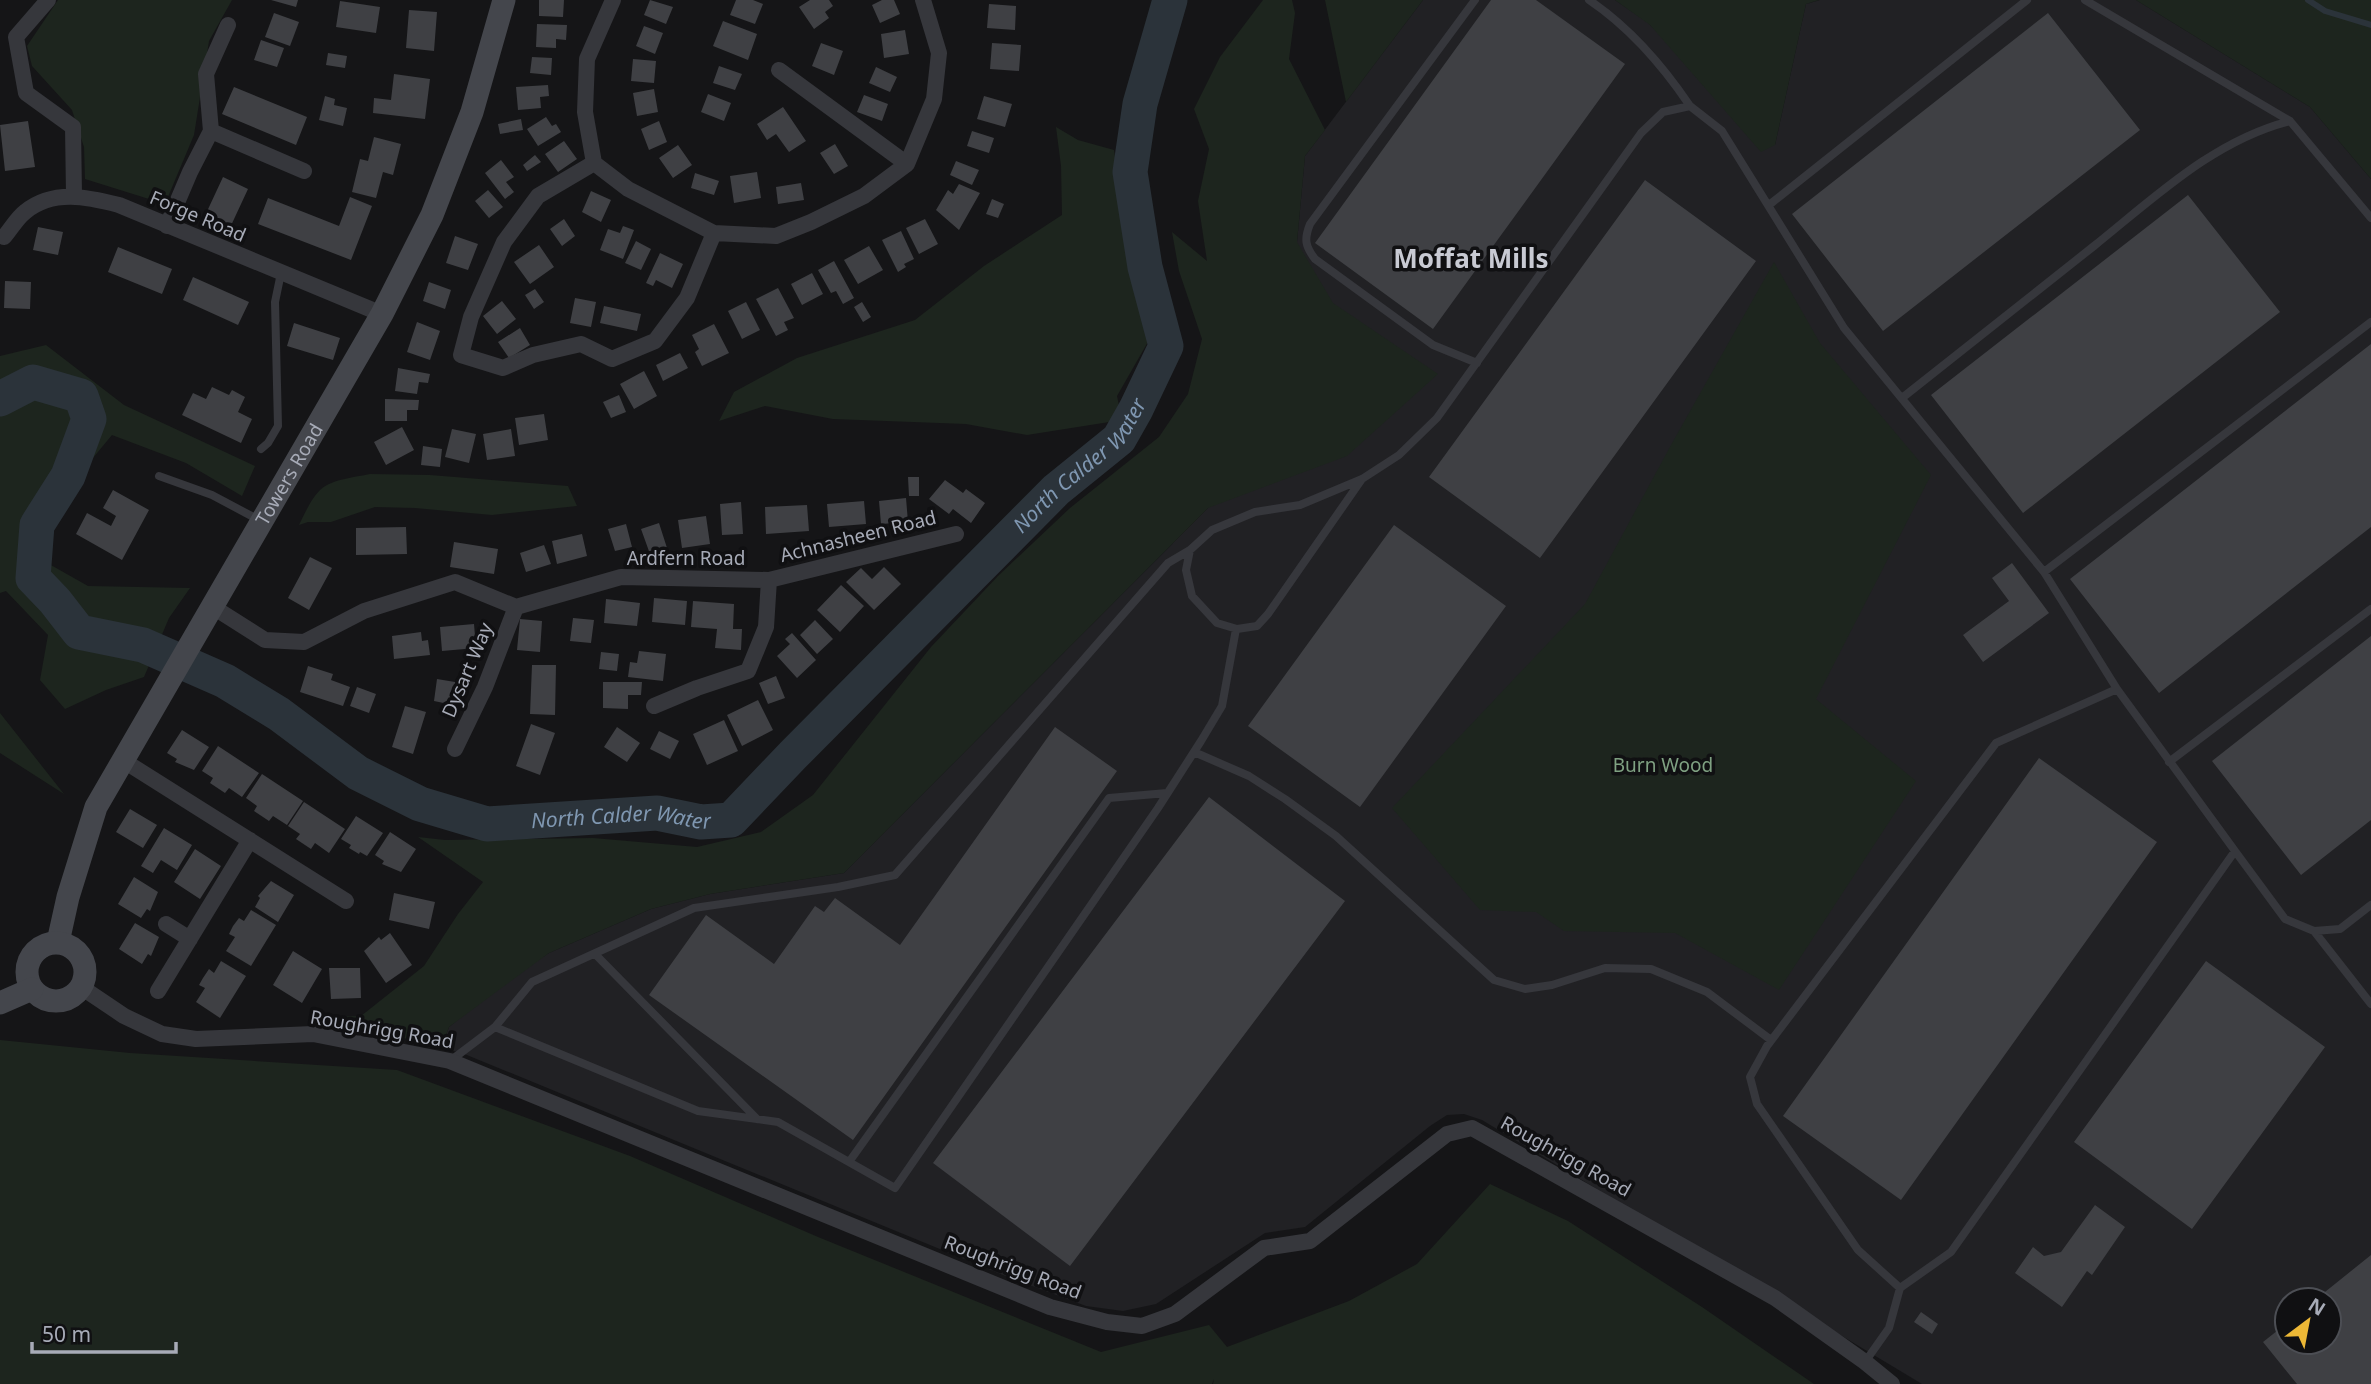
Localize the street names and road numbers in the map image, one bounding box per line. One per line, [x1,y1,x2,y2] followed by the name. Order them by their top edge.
[146,184,250,248] street label: Forge Road
[249,419,329,530] street label: Towers Road
[777,504,939,568] street label: Achnasheen Road
[627,545,745,571] street label: Ardfern Road
[435,618,499,721] street label: Dysart Way
[308,1004,456,1054] street label: Roughrigg Road
[1496,1109,1636,1203] street label: Roughrigg Road
[941,1229,1085,1305] street label: Roughrigg Road

